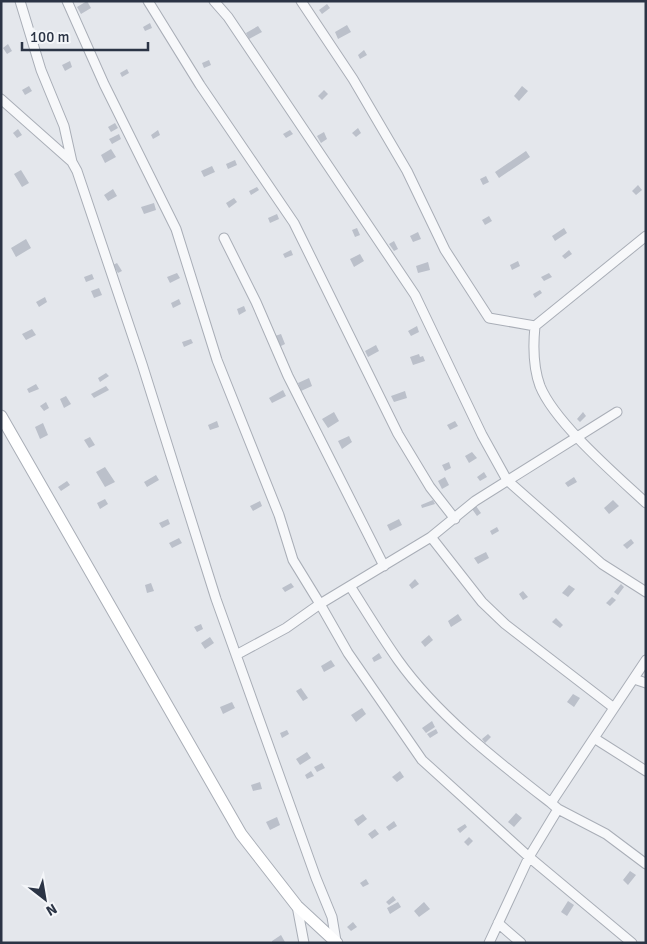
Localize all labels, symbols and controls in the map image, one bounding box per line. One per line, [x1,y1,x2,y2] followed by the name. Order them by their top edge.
[22,20,149,52] scale bar
[30,28,70,46] text: 100 m
[20,874,70,924] north arrow
[43,900,60,920] text: N

